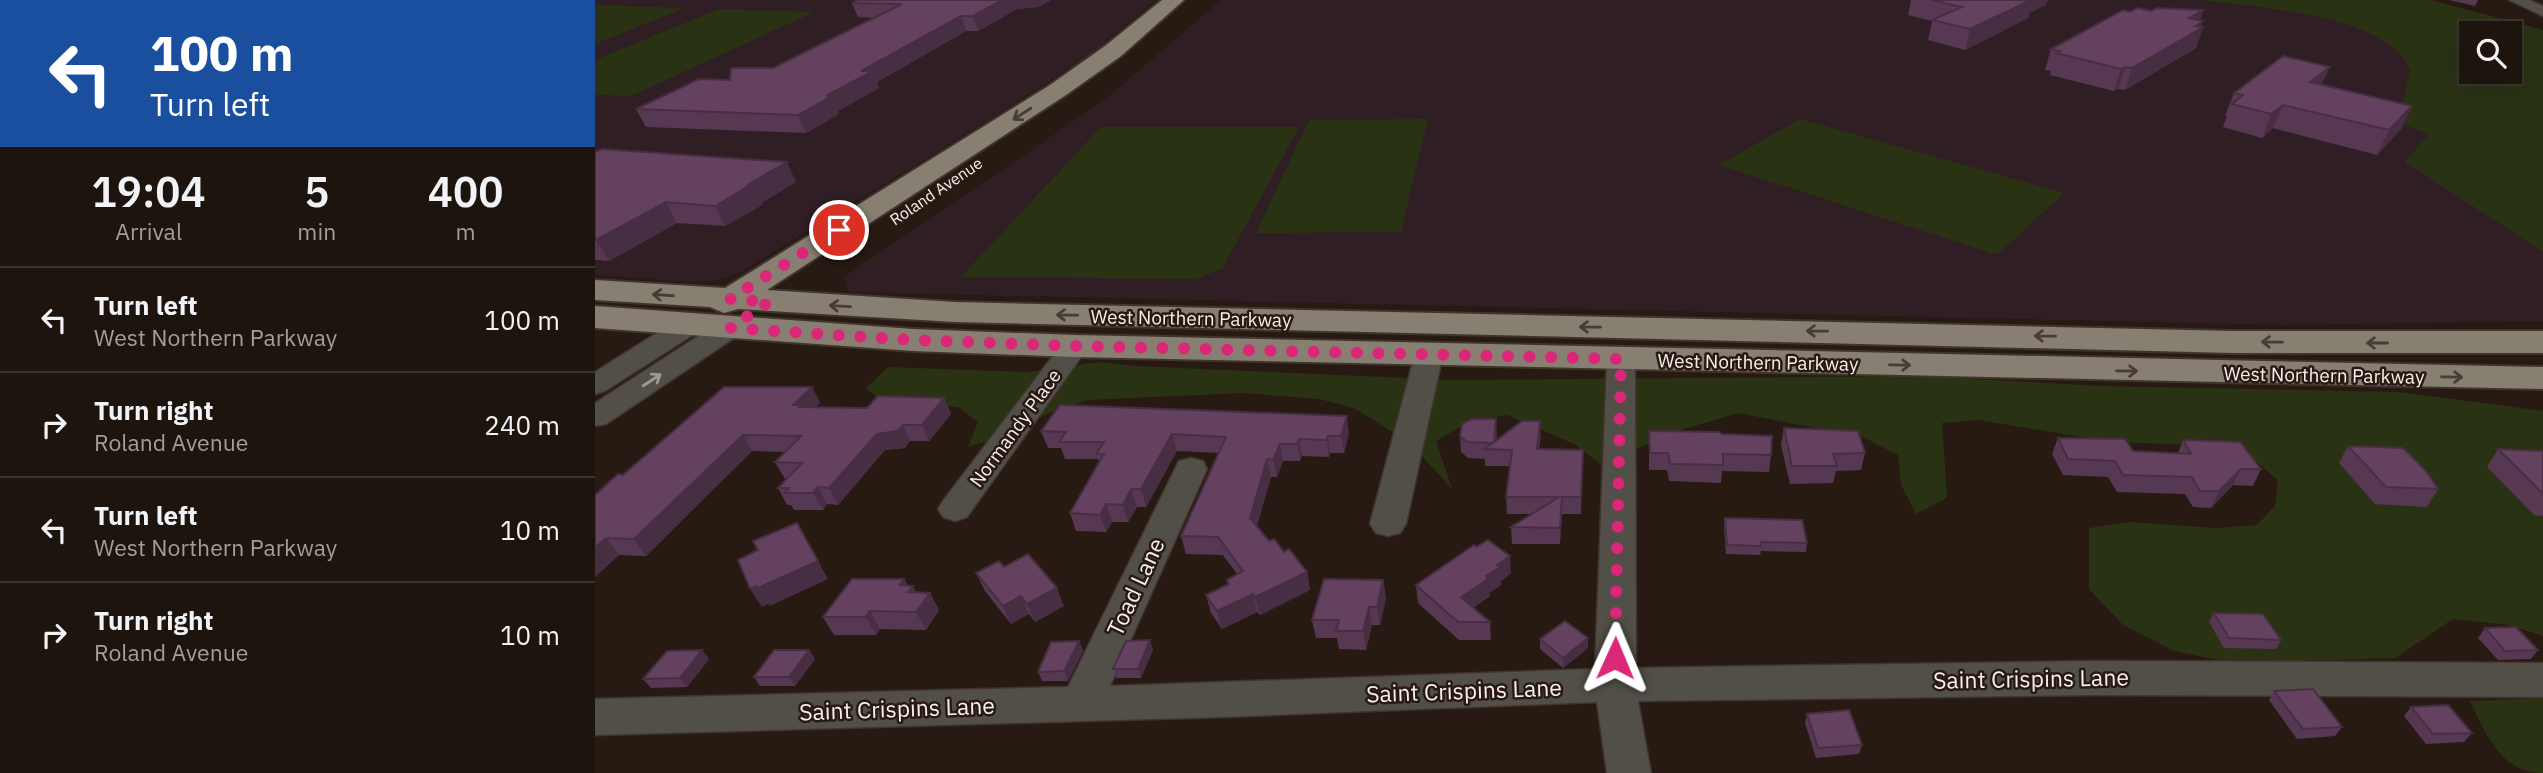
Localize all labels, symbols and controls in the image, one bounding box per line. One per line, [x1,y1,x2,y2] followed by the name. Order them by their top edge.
[150,21,294,84] text: 100 m
[2459,21,2522,84] map controls
[2459,21,2522,84] button: search
[35,28,126,119] icon: left
[150,83,270,125] text: Turn left
[1012,107,1032,121] one-way arrow
[886,153,986,229] street label: Roland Avenue
[92,164,206,219] text: 19:04
[304,164,329,219] text: 5
[428,164,503,219] text: 400
[809,200,869,260] pin
[820,211,858,249] icon: arrive
[115,216,182,246] text: Arrival
[297,216,336,246] text: min
[456,216,476,246] text: m
[94,288,197,322] text: Turn left
[651,288,674,301] one-way arrow
[829,299,852,312] one-way arrow
[35,301,73,339] icon: left
[484,303,560,337] text: 100 m
[1090,304,1292,332] street label: West Northern Parkway
[1056,308,1079,321] one-way arrow
[1578,320,1601,334] one-way arrow
[94,322,337,352] text: West Northern Parkway
[1806,324,1829,338] one-way arrow
[2033,330,2056,343] one-way arrow
[2261,336,2284,349] one-way arrow
[2366,336,2389,350] one-way arrow
[1657,348,1859,376] street label: West Northern Parkway
[1888,359,1911,372] one-way arrow
[2223,361,2425,389] street label: West Northern Parkway
[964,364,1066,492] street label: Normandy Place
[2115,364,2138,377] one-way arrow
[2441,370,2464,384] one-way arrow
[642,372,661,387] one-way arrow
[94,393,213,427] text: Turn right
[35,406,73,444] icon: right
[484,408,560,442] text: 240 m
[94,427,248,457] text: Roland Avenue
[94,498,197,532] text: Turn left
[35,511,73,549] icon: left
[500,513,560,547] text: 10 m
[94,532,337,562] text: West Northern Parkway
[1099,533,1171,641] street label: Toad Lane
[94,603,213,637] text: Turn right
[35,616,73,654] icon: right
[500,618,560,652] text: 10 m
[1578,621,1652,695] position arrow
[94,637,248,667] text: Roland Avenue
[1933,661,2129,695] street label: Saint Crispins Lane
[1366,672,1562,708] street label: Saint Crispins Lane
[799,690,995,726] street label: Saint Crispins Lane

